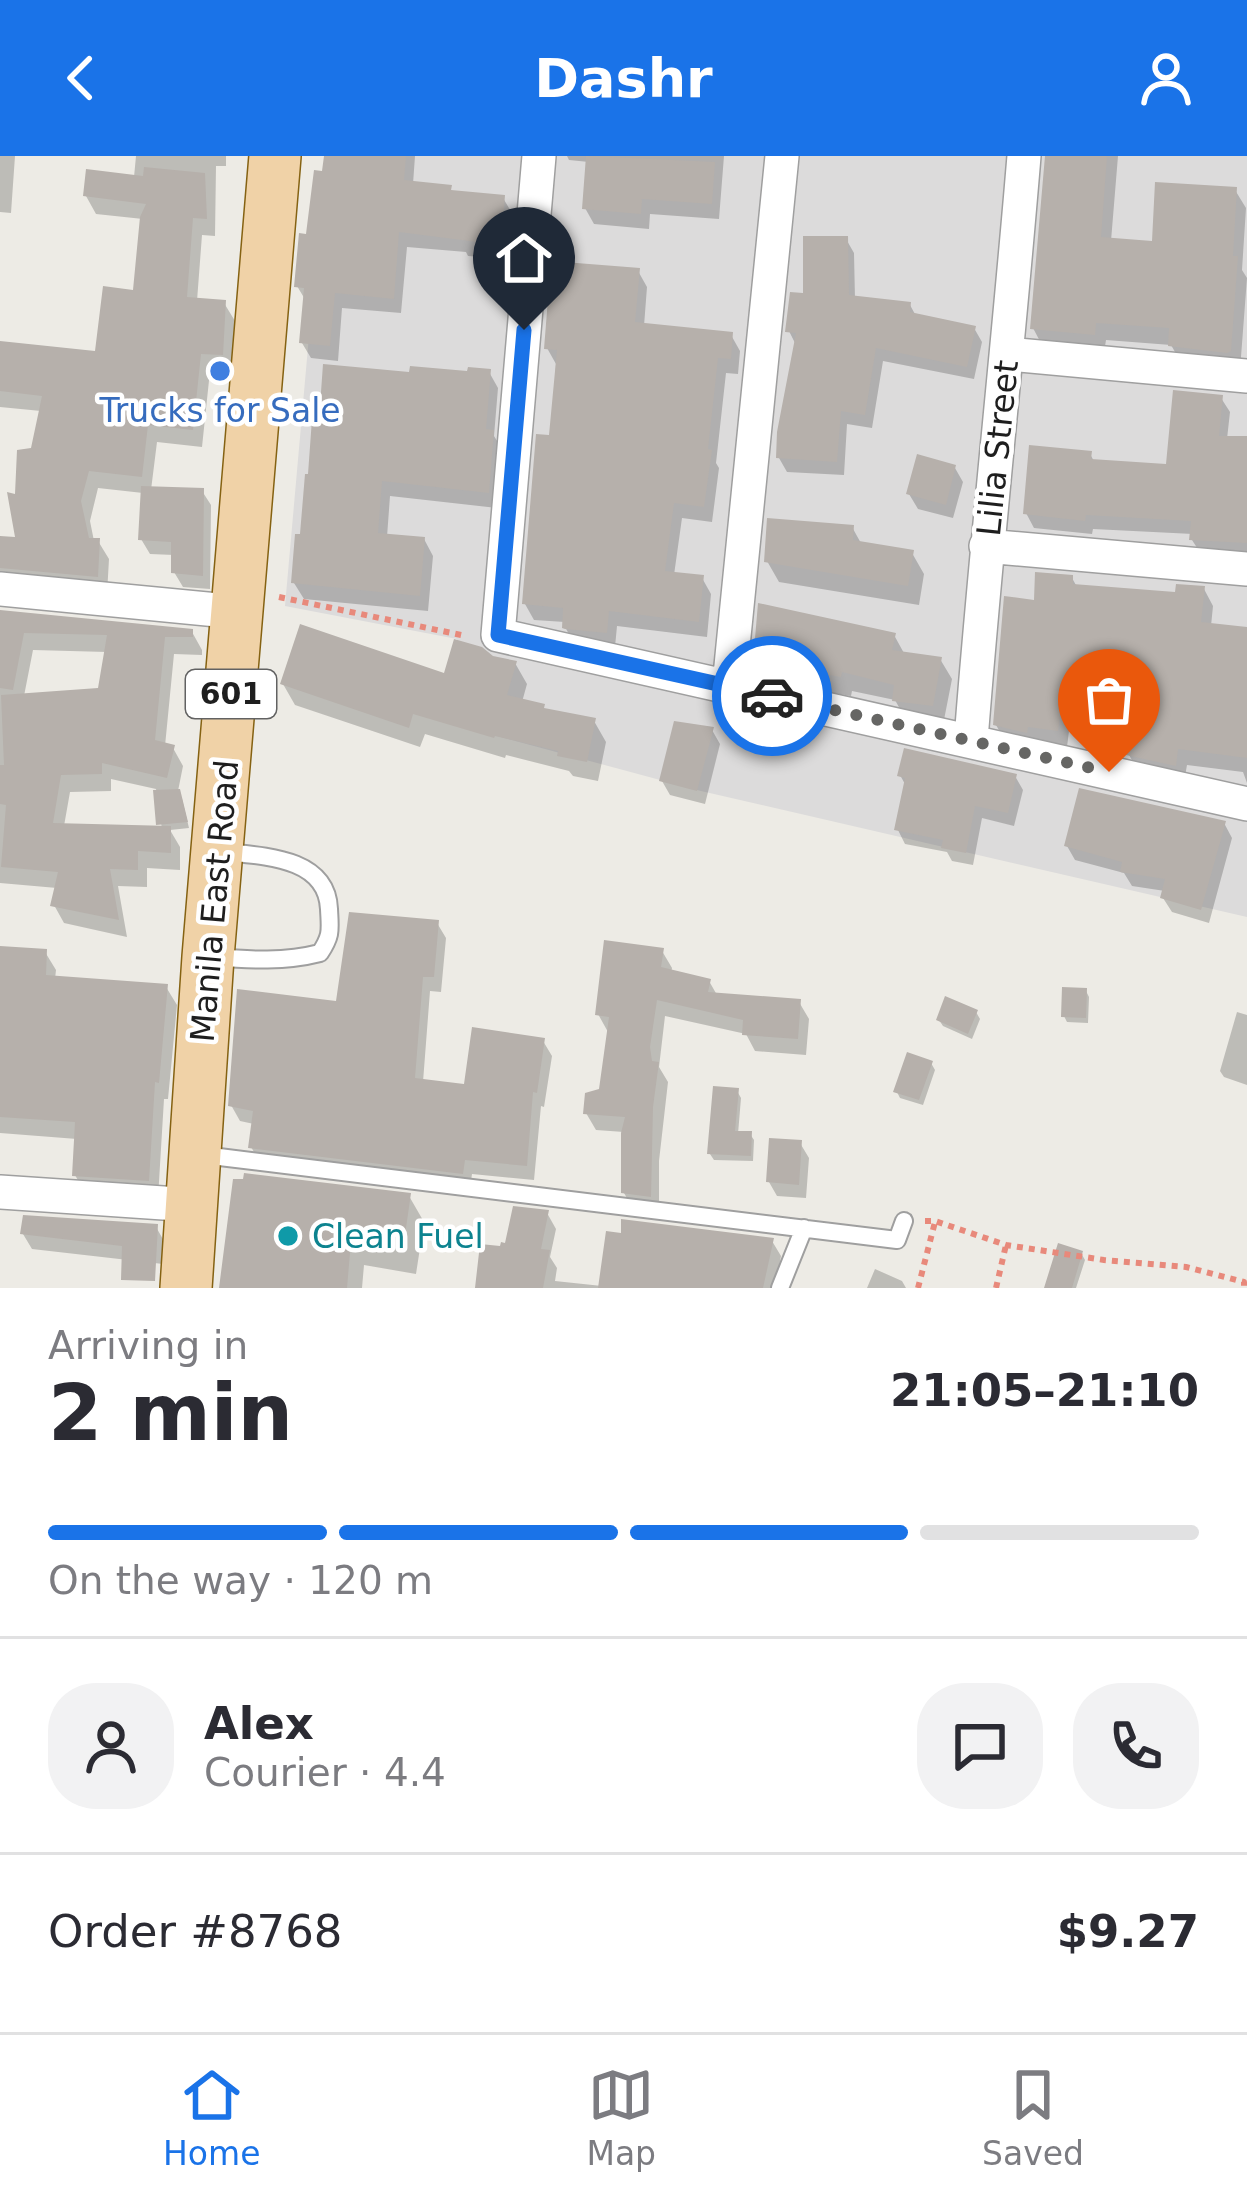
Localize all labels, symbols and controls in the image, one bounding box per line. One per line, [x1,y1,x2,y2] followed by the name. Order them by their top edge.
[48,45,114,111] icon: back
[1133,45,1199,111] icon: person
[534,47,713,110] text: Dashr
[473,207,575,330] pin
[491,225,557,291] icon: home
[207,358,233,384] marker: Trucks for Sale
[969,358,1026,538] street label: Lilia Street
[98,391,341,430] place label: Trucks for Sale
[712,636,832,756] courier
[1058,649,1160,772] pin
[739,663,805,729] icon: car
[1076,667,1142,733] icon: bag
[186,670,276,718] road number: 601
[183,758,246,1044] street label: Manila East Road
[312,1217,484,1256] place label: Clean Fuel
[275,1223,301,1249] marker: Clean Fuel
[48,1323,248,1368] text: Arriving in
[890,1364,1199,1417] text: 21:05–21:10
[48,1368,293,1458] text: 2 min
[48,1558,433,1603] text: On the way · 120 m
[48,1683,174,1809] button: person
[917,1683,1043,1809] button: chat
[1073,1683,1199,1809] button: phone
[204,1697,314,1750] text: Alex
[204,1750,446,1795] text: Courier · 4.4
[48,1905,342,1958] text: Order #8768
[1057,1905,1199,1958] text: $9.27
[163,2062,260,2173] tab: Home
[586,2062,656,2173] tab: Map
[982,2062,1084,2173] tab: Saved

